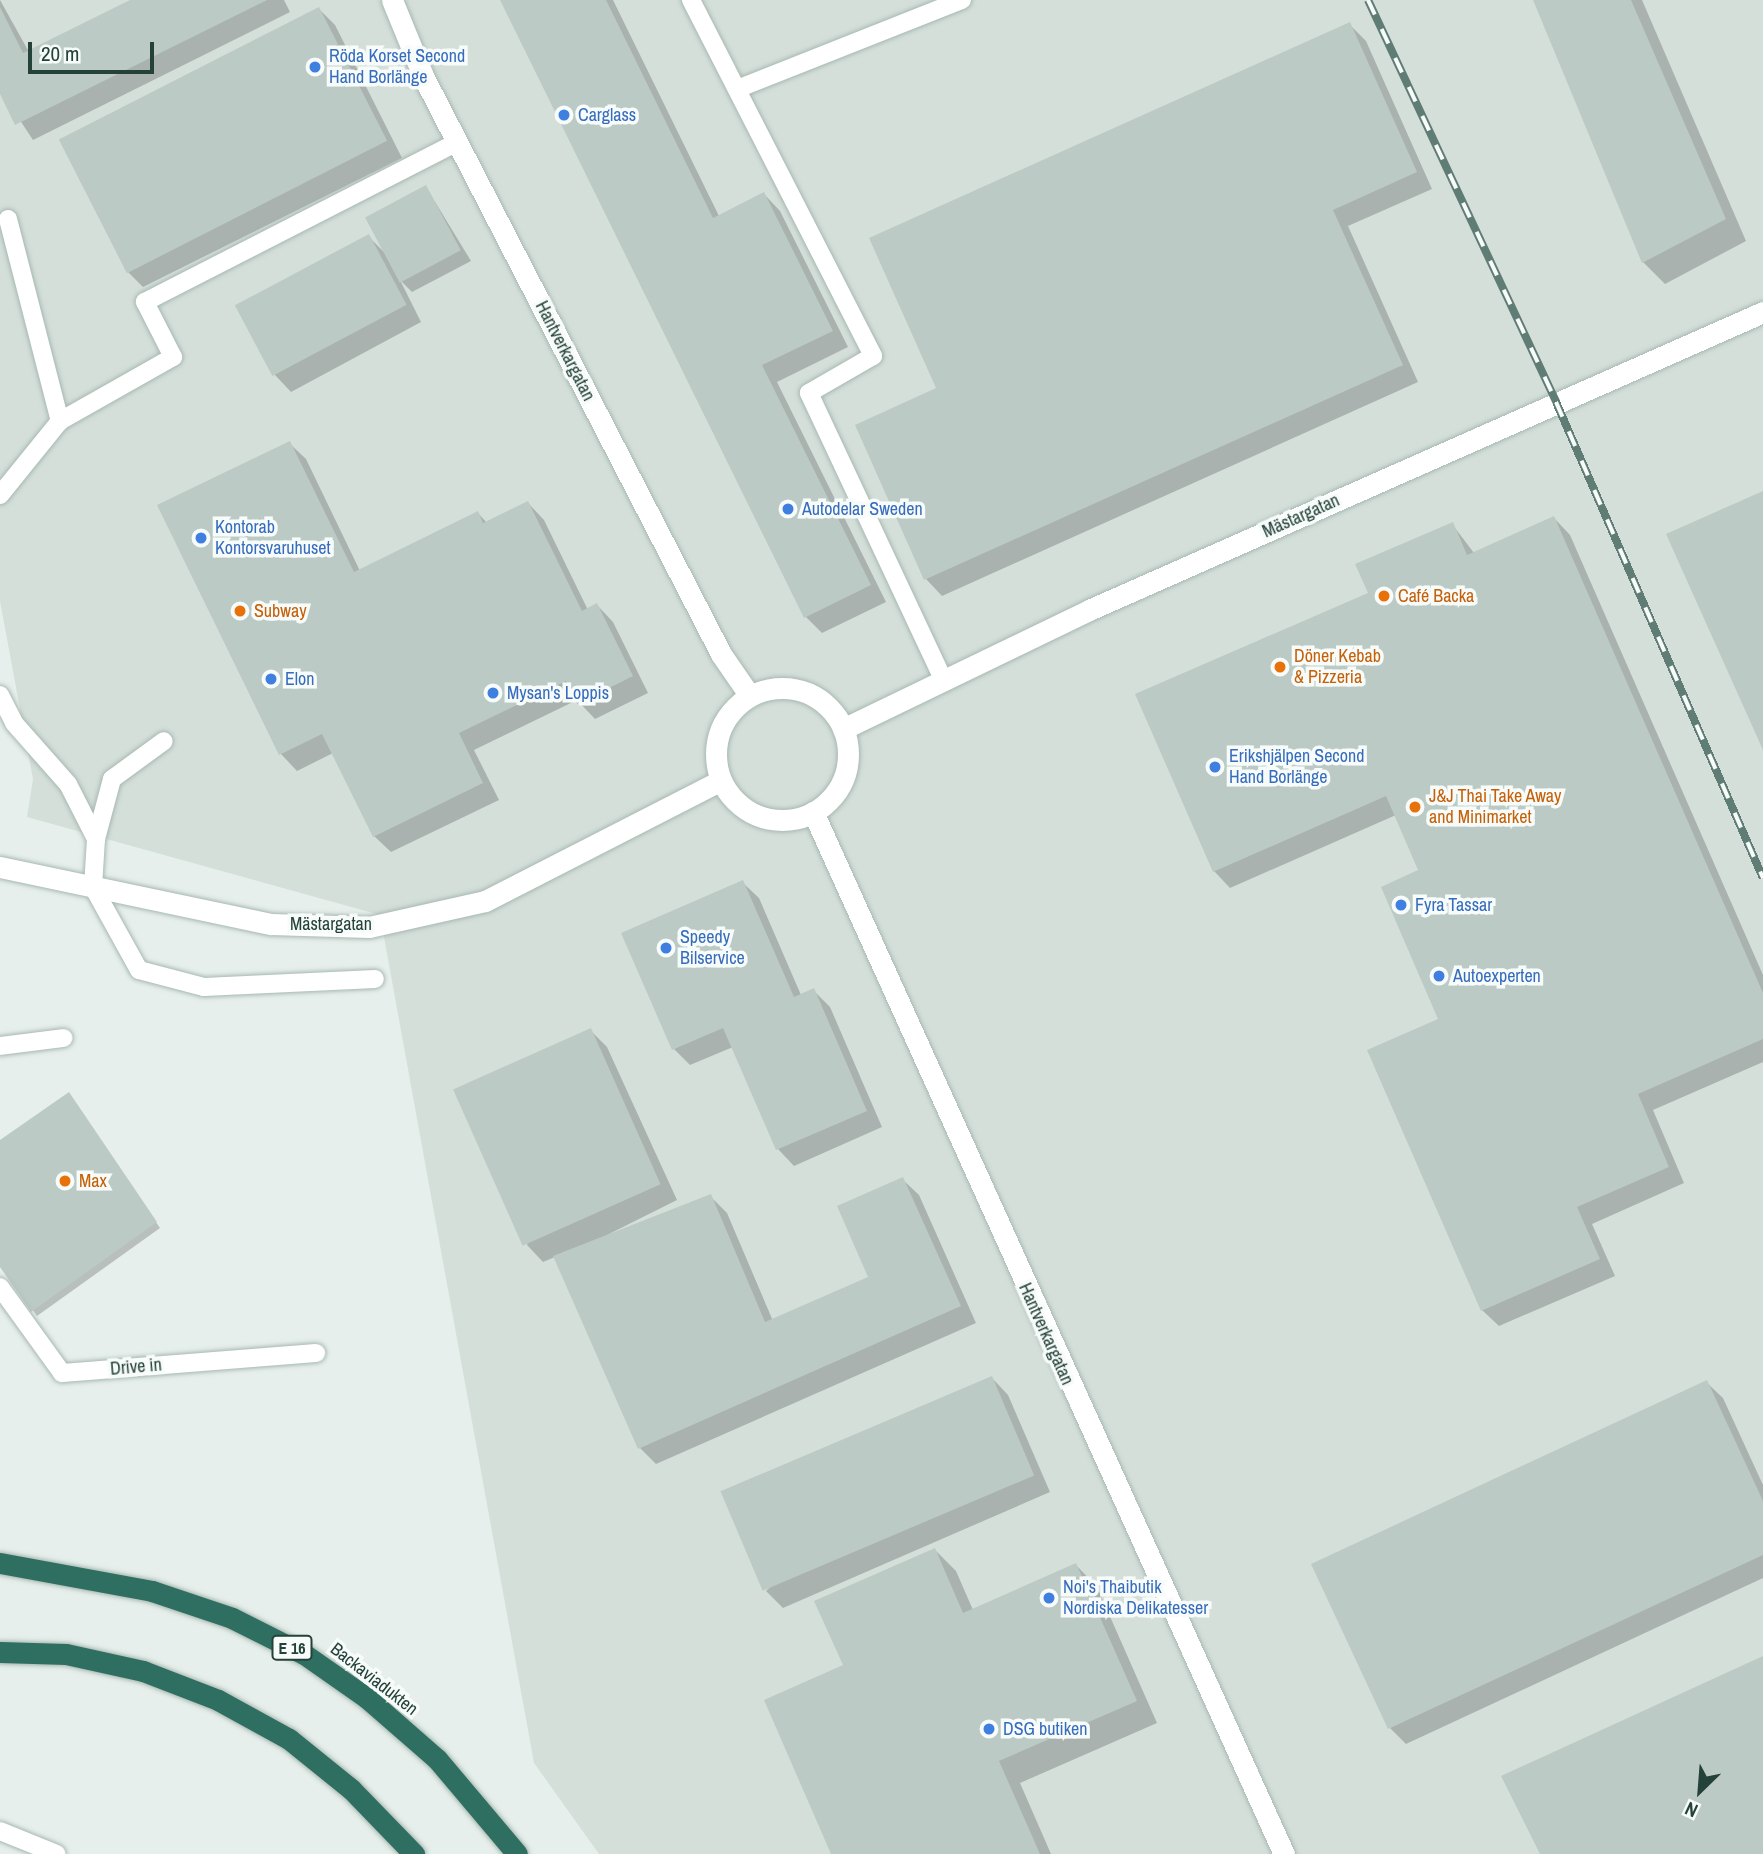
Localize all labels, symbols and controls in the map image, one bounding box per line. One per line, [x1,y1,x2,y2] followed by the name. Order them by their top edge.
[32,28,158,72] scale bar
[41,39,79,68] text: 20 m
[329,46,465,88] place label: Röda Korset Second Hand Borlänge
[307,59,323,75] marker: Röda Korset Second Hand Borlänge
[578,104,636,126] place label: Carglass
[556,107,572,123] marker: Carglass
[531,297,599,405] street label: Hantverkargatan
[1259,489,1343,543] street label: Mästargatan
[802,498,923,520] place label: Autodelar Sweden
[780,501,796,517] marker: Autodelar Sweden
[215,517,331,560] place label: Kontorab Kontorsvaruhuset
[193,530,209,546] marker: Kontorab Kontorsvaruhuset
[1398,585,1474,607] place label: Café Backa
[1376,588,1392,604] marker: Café Backa
[254,600,307,622] place label: Subway
[232,603,248,619] marker: Subway
[1294,646,1381,688] place label: Döner Kebab & Pizzeria
[1272,659,1288,675] marker: Döner Kebab & Pizzeria
[285,668,315,690] place label: Elon
[263,671,279,687] marker: Elon
[507,682,609,704] place label: Mysan's Loppis
[485,685,501,701] marker: Mysan's Loppis
[1229,746,1364,788] place label: Erikshjälpen Second Hand Borlänge
[1207,759,1223,775] marker: Erikshjälpen Second Hand Borlänge
[1429,786,1563,828] place label: J&J Thai Take Away and Minimarket
[1407,799,1423,815] marker: J&J Thai Take Away and Minimarket
[1415,894,1492,916] place label: Fyra Tassar
[1393,897,1409,913] marker: Fyra Tassar
[290,913,372,935] street label: Mästargatan
[680,927,745,970] place label: Speedy Bilservice
[658,940,674,956] marker: Speedy Bilservice
[1453,965,1541,987] place label: Autoexperten
[1431,968,1447,984] marker: Autoexperten
[79,1170,107,1192] place label: Max
[57,1173,73,1189] marker: Max
[1014,1280,1078,1388] street label: Hantverkargatan
[109,1354,163,1380] street label: Drive in
[1063,1577,1208,1620] place label: Noi's Thaibutik Nordiska Delikatesser
[1041,1590,1057,1606] marker: Noi's Thaibutik Nordiska Delikatesser
[271,1636,313,1660] road number: E 16
[326,1638,422,1720] street label: Backaviadukten
[1003,1718,1088,1740] place label: DSG butiken
[981,1721,997,1737] marker: DSG butiken
[1665,1756,1735,1826] north arrow
[1681,1796,1702,1824] text: N

